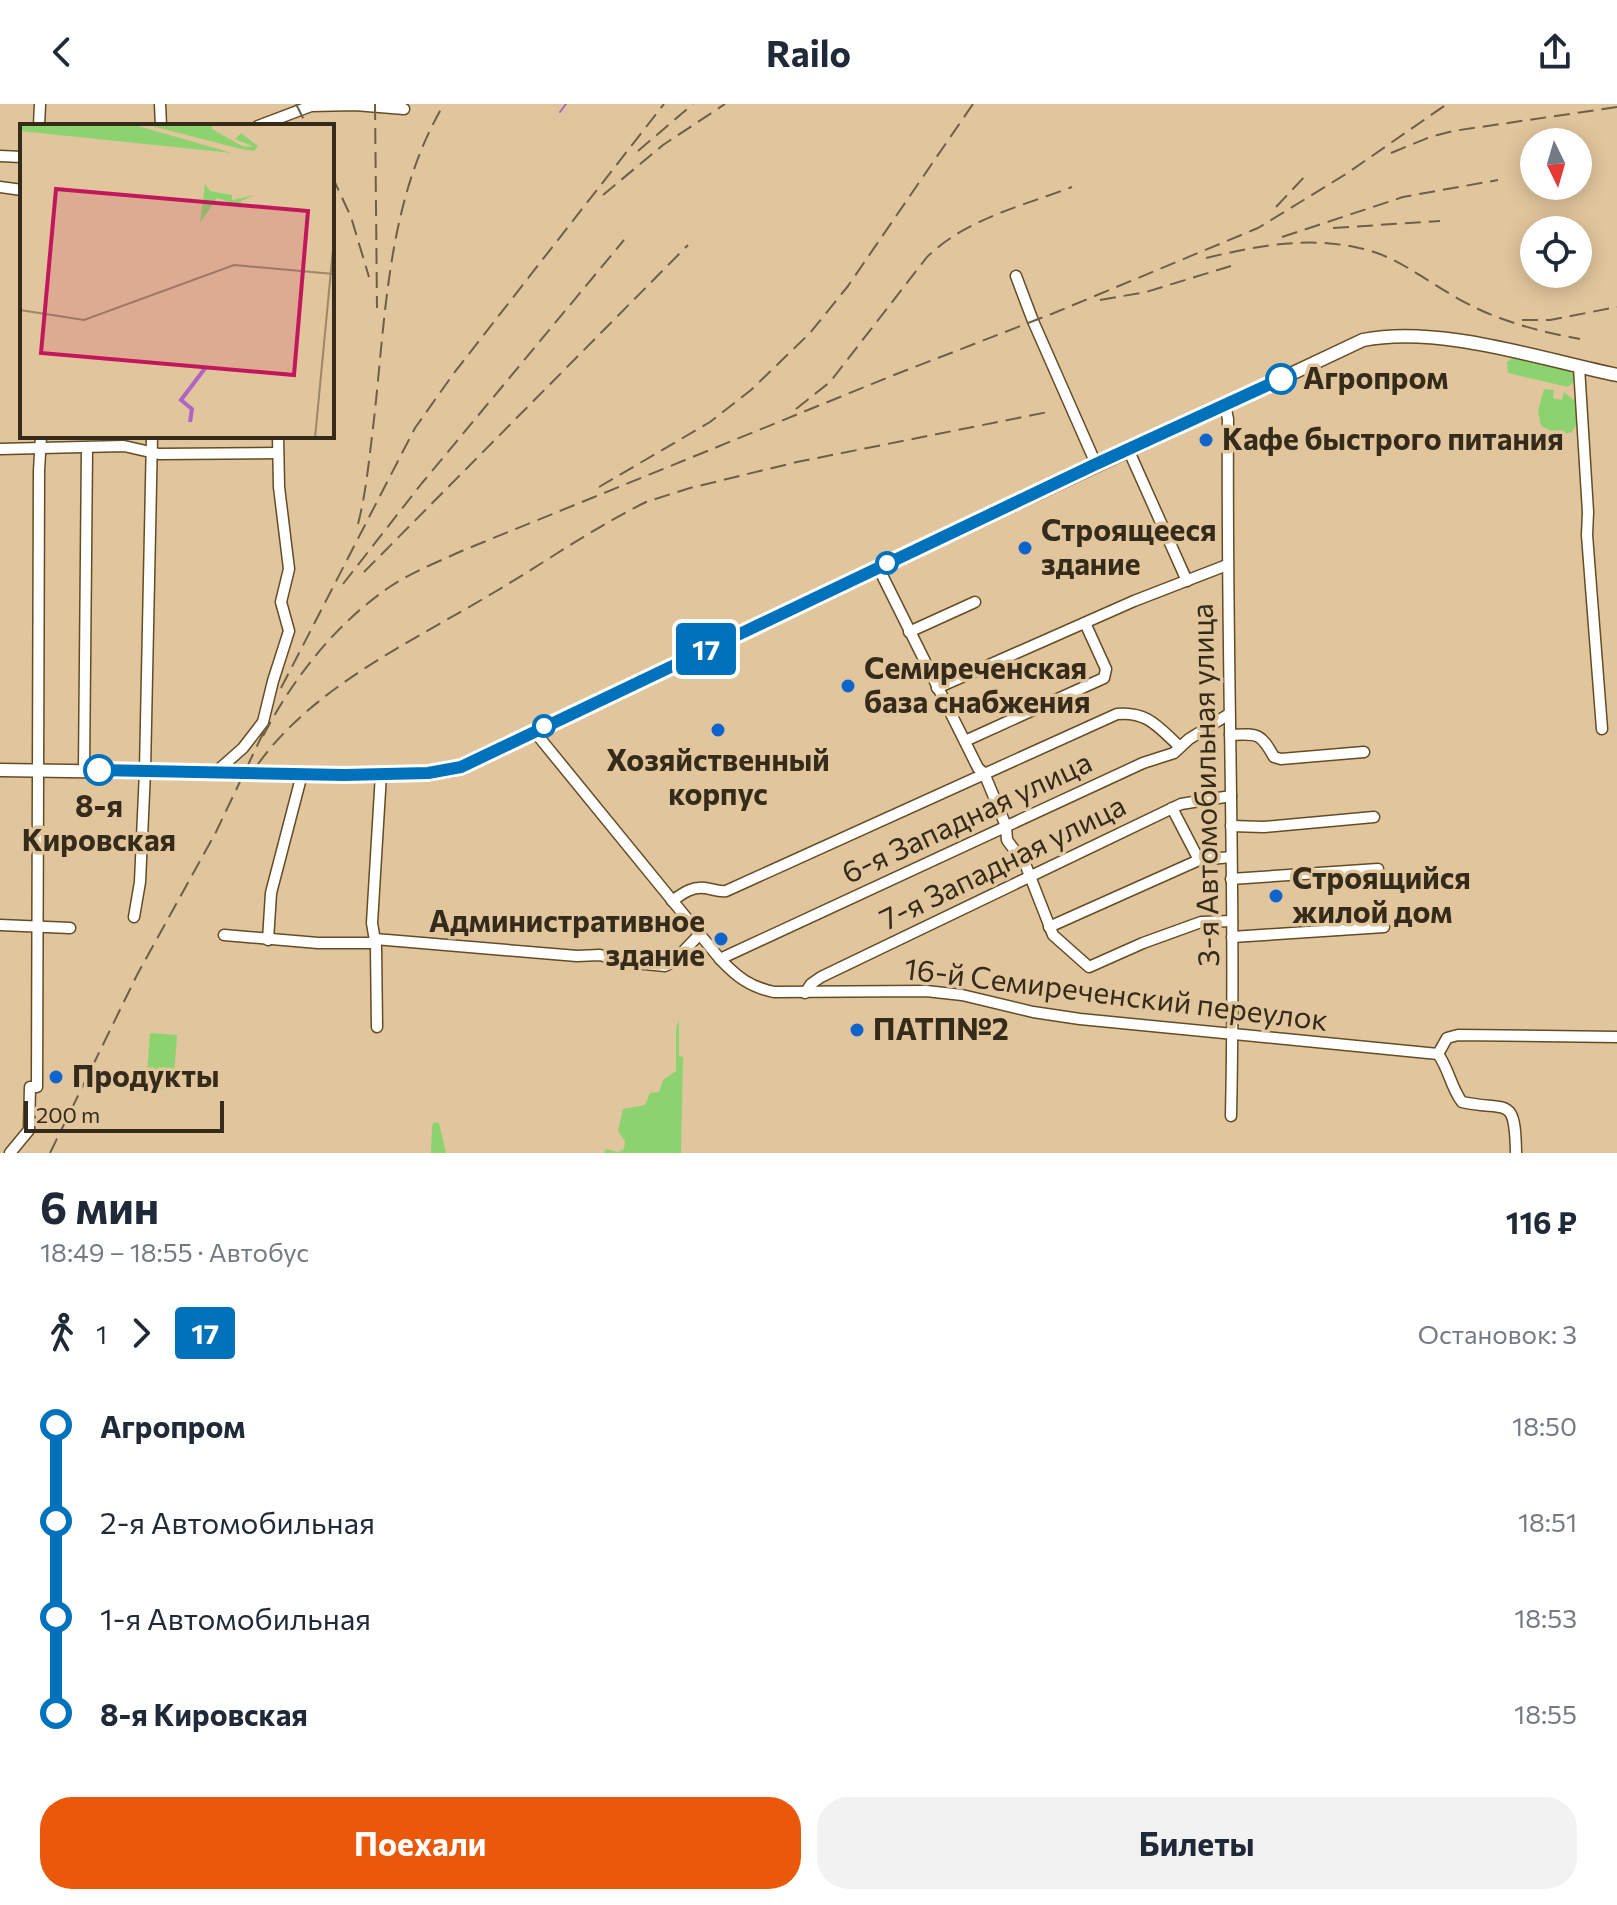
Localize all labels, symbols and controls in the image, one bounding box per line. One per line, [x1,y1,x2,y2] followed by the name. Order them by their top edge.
[40,30,84,74] icon: back
[766,30,851,74] text: Railo
[1533,30,1577,74] icon: share
[20,124,334,438] inset map
[1520,128,1592,200] north arrow
[1520,128,1592,288] map controls
[1520,216,1592,288] button: locate
[1303,358,1448,395] place label: Агропром
[1266,364,1296,394] marker: Агропром
[1222,419,1564,456] place label: Кафе быстрого питания
[1197,431,1215,449] marker: Кафе быстрого питания
[1041,510,1216,581] place label: Строящееся здание
[1016,539,1034,557] marker: Строящееся здание
[876,552,898,574] unlabelled marker
[1182,603,1225,967] street label: 3-я Автомобильная улица
[670,623,742,675] line badge: 17
[692,632,720,666] text: 17
[864,648,1090,719] place label: Семиреченская база снабжения
[839,677,857,695] marker: Семиреченская база снабжения
[533,715,555,737] unlabelled marker
[709,721,727,739] marker: Хозяйственный корпус
[606,740,830,811] place label: Хозяйственный корпус
[835,742,1097,890] street label: 6-я Западная улица
[84,755,114,785] marker: 8-я Кировская
[873,785,1131,936] street label: 7-я Западная улица
[22,786,176,857] place label: 8-я Кировская
[1292,858,1471,929] place label: Строящийся жилой дом
[1267,887,1285,905] marker: Строящийся жилой дом
[429,901,705,972] place label: Административное здание
[712,930,730,948] marker: Административное здание
[902,948,1330,1037] street label: 16-й Семиреченский переулок
[873,1009,1009,1046] place label: ПАТП№2
[848,1021,866,1039] marker: ПАТП№2
[72,1056,219,1093] place label: Продукты
[47,1068,65,1086] marker: Продукты
[24,1097,224,1133] scale bar
[36,1101,100,1128] text: 200 m
[40,1179,159,1233] text: 6 мин
[1506,1203,1577,1240] text: 116 ₽
[40,1236,309,1267] text: 18:49 – 18:55 · Автобус
[40,1311,84,1355] icon: walk
[119,1311,163,1355] icon: forward
[191,1316,219,1350] text: 17
[96,1318,107,1349] text: 1
[1418,1318,1577,1349] text: Остановок: 3
[100,1407,245,1444] text: Агропром
[1512,1410,1577,1441] text: 18:50
[100,1503,375,1540] text: 2-я Автомобильная
[1518,1506,1577,1537] text: 18:51
[100,1599,371,1636] text: 1-я Автомобильная
[1514,1602,1577,1633] text: 18:53
[100,1695,308,1732] text: 8-я Кировская
[1514,1698,1577,1729] text: 18:55
[40,1797,801,1889] button: Поехали
[817,1797,1577,1889] button: Билеты

